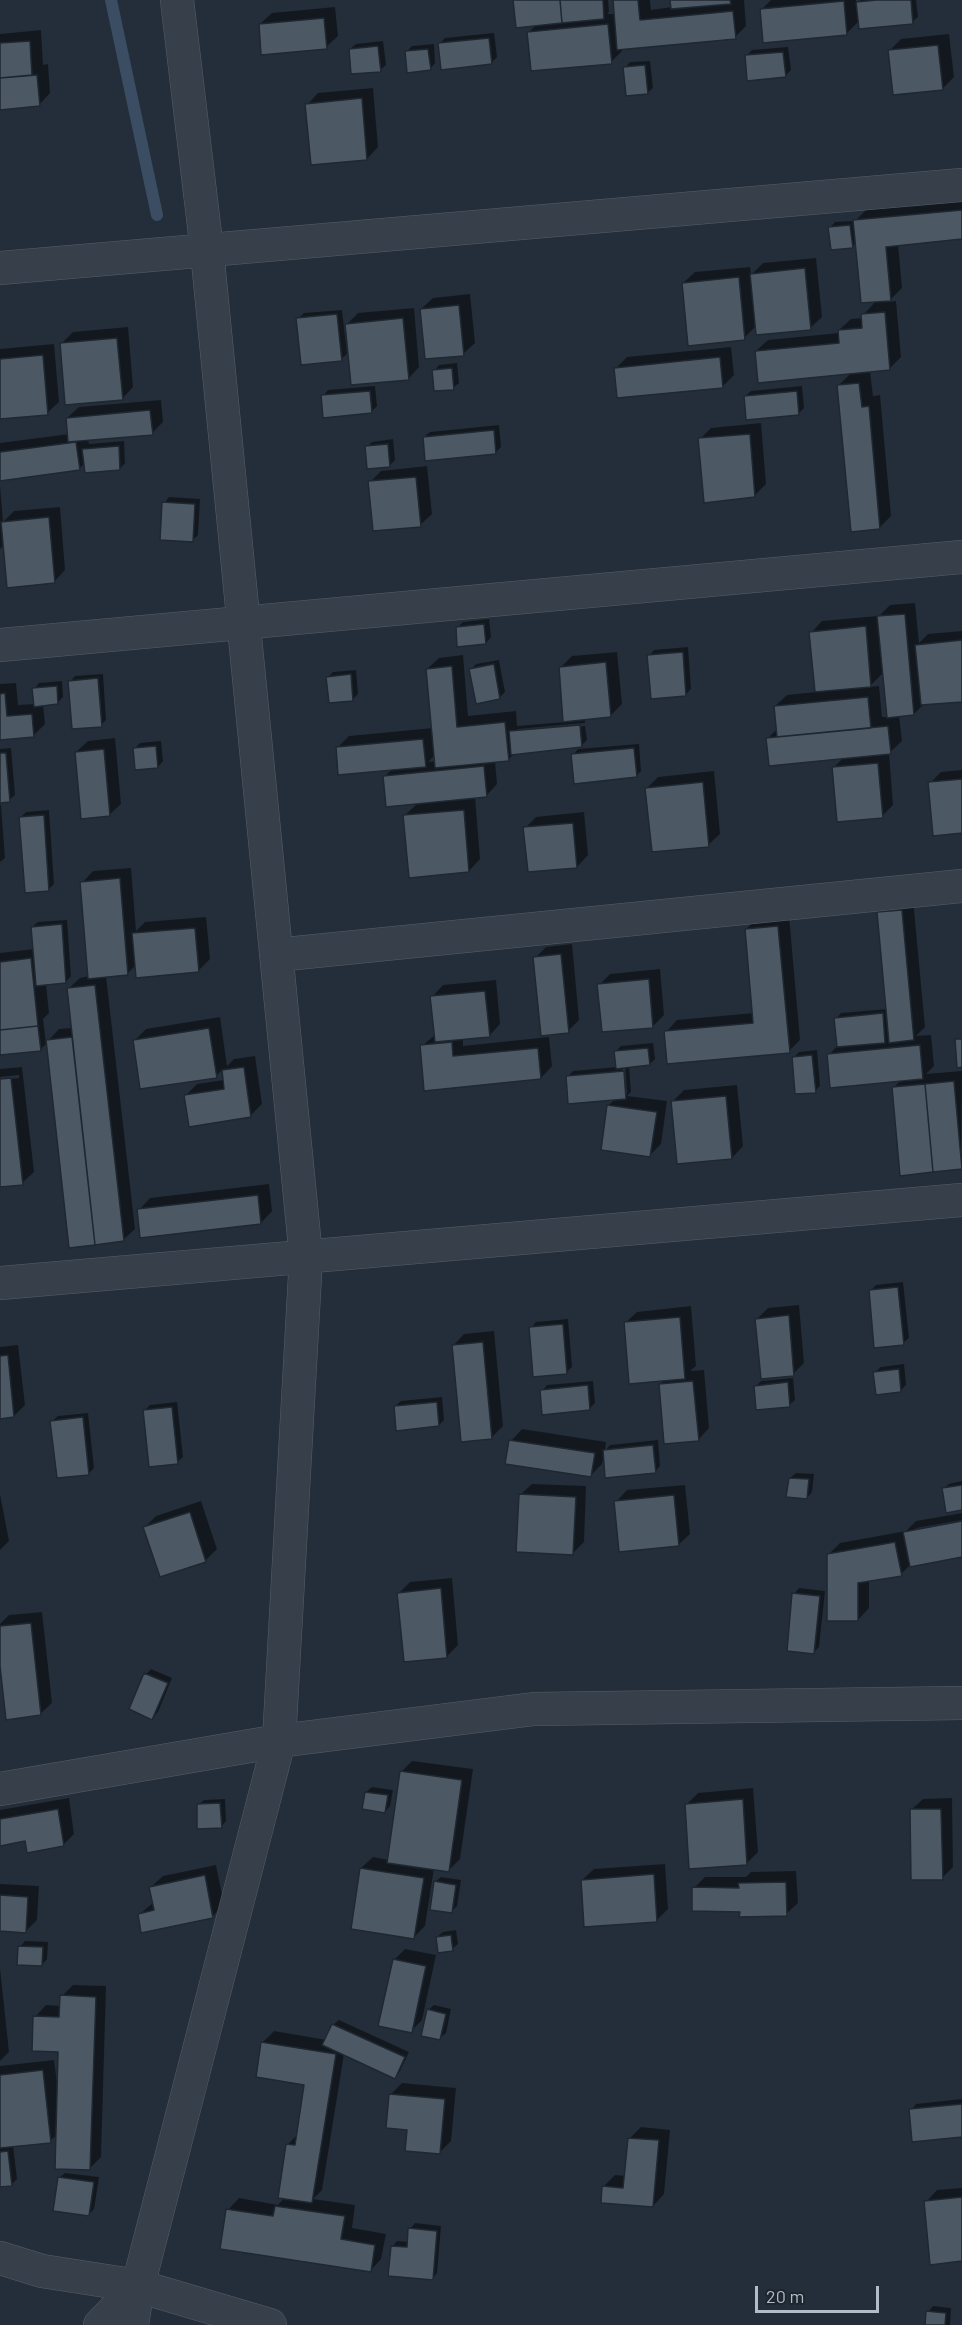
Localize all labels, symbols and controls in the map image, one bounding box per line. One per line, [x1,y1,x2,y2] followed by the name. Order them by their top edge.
[758,2274,882,2312] scale bar
[766,2285,804,2307] text: 20 m

